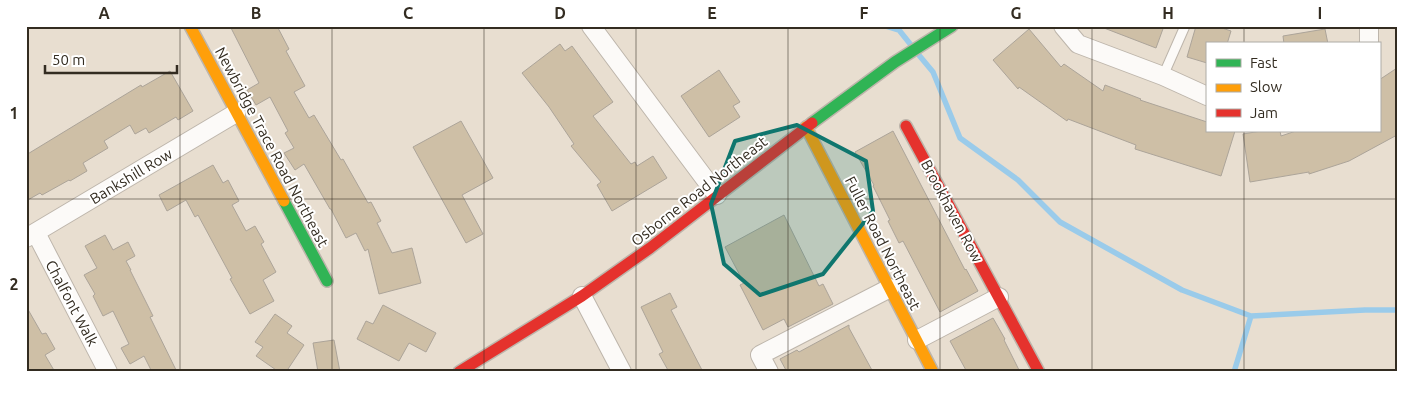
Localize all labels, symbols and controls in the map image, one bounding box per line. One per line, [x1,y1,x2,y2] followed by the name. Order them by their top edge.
[98,4,110,22] text: A
[251,4,261,22] text: B
[403,4,413,22] text: C
[554,4,566,22] text: D
[707,4,717,22] text: E
[860,4,869,22] text: F
[1010,4,1022,22] text: G
[1162,4,1174,22] text: H
[1318,4,1322,22] text: I
[45,42,178,74] scale bar
[1206,42,1380,132] legend
[212,44,332,250] street label: Newbridge Trace Road Northeast
[52,51,85,68] text: 50 m
[1250,54,1278,71] text: Fast
[1250,78,1283,95] text: Slow
[9,104,19,122] text: 1
[1250,104,1278,121] text: Jam
[628,133,770,249] street label: Osborne Road Northeast
[87,145,176,207] street label: Bankshill Row
[918,157,986,266] street label: Brookhaven Row
[842,173,924,313] street label: Fuller Road Northeast
[42,257,102,349] street label: Chalfont Walk
[9,275,19,293] text: 2

